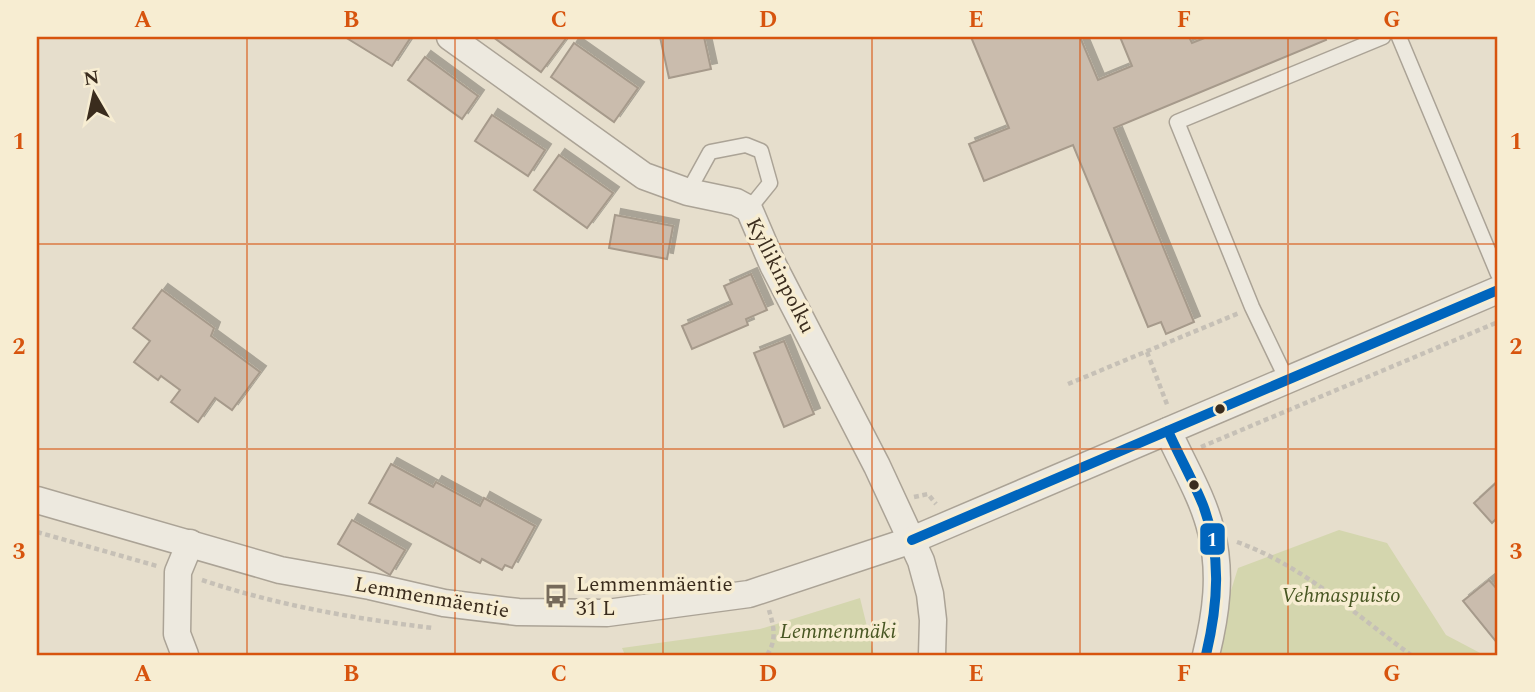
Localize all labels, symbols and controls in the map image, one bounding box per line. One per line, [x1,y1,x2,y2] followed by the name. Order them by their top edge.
[134,3,152,38] text: A
[343,3,359,38] text: B
[551,3,567,38] text: C
[759,3,777,38] text: D
[968,3,984,38] text: E
[1177,3,1191,38] text: F
[1383,3,1401,38] text: G
[60,60,130,130] north arrow
[82,63,102,94] text: N
[13,125,25,160] text: 1
[1510,125,1522,160] text: 1
[737,212,823,339] street label: Kyllikinpolku
[13,330,26,365] text: 2
[1510,330,1523,365] text: 2
[1213,402,1227,416] unlabelled marker
[1187,478,1201,492] unlabelled marker
[1199,522,1226,556] line badge: 1
[1207,526,1217,555] text: 1
[13,535,26,570] text: 3
[1510,535,1523,570] text: 3
[352,569,512,627] street label: Lemmenmäentie
[576,569,733,625] place label: Lemmenmäentie 31 L
[1281,580,1401,612] park label: Vehmaspuisto
[542,582,570,610] bus stop icon: Lemmenmäentie 31 L
[780,616,896,648] park label: Lemmenmäki
[134,657,152,692] text: A
[343,657,359,692] text: B
[551,657,567,692] text: C
[759,657,777,692] text: D
[968,657,984,692] text: E
[1177,657,1191,692] text: F
[1383,657,1401,692] text: G

